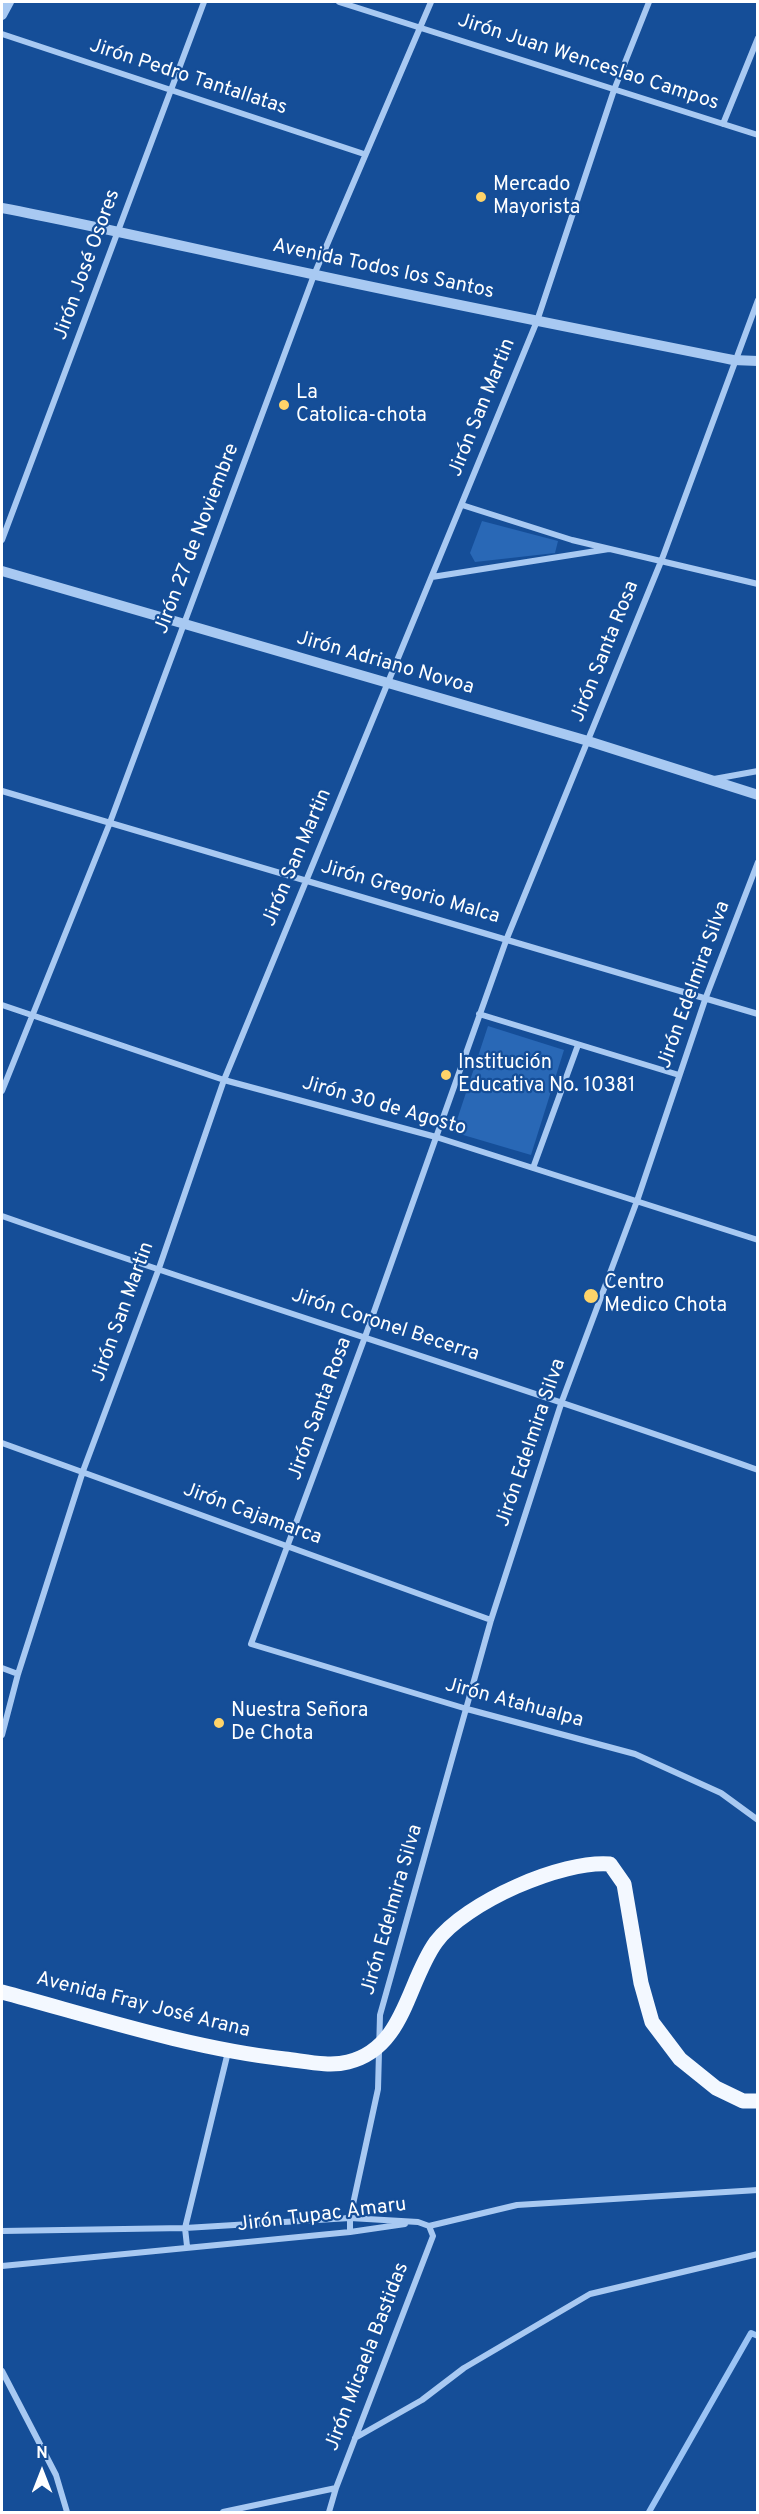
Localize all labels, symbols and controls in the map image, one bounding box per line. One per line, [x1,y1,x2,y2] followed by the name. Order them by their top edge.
[454,9,722,117] street label: Jirón Juan Wenceslao Campos
[86,35,290,121] street label: Jirón Pedro Tantallatas
[493,174,580,221] place label: Mercado Mayorista
[50,186,126,344] street label: Jirón José Osores
[474,190,488,204] marker: Mercado Mayorista
[270,235,496,305] street label: Avenida Todos los Santos
[444,335,522,481] street label: Jirón San Martin
[296,382,427,429] place label: La Catolica-chota
[277,398,291,412] marker: La Catolica-chota
[151,440,245,638] street label: Jirón 27 de Noviembre
[567,578,645,726] street label: Jirón Santa Rosa
[294,627,476,701] street label: Jirón Adriano Novoa
[258,786,338,930] street label: Jirón San Martin
[318,856,502,930] street label: Jirón Gregorio Malca
[654,898,736,1072] street label: Jirón Edelmira Silva
[458,1052,635,1099] place label: Institución Educativa No. 10381
[439,1068,453,1082] marker: Institución Educativa No. 10381
[299,1072,469,1142] street label: Jirón 30 de Agosto
[88,1239,160,1385] street label: Jirón San Martin
[604,1272,727,1319] place label: Centro Medico Chota
[288,1284,482,1368] street label: Jirón Coronel Becerra
[582,1287,600,1305] marker: Centro Medico Chota
[284,1334,358,1484] street label: Jirón Santa Rosa
[492,1356,572,1530] street label: Jirón Edelmira Silva
[179,1479,325,1551] street label: Jirón Cajamarca
[442,1674,586,1734] street label: Jirón Atahualpa
[231,1700,368,1747] place label: Nuestra Señora De Chota
[212,1716,226,1730] marker: Nuestra Señora De Chota
[357,1822,429,1998] street label: Jirón Edelmira Silva
[34,1968,252,2044] street label: Avenida Fray José Arana
[236,2194,408,2238] street label: Jirón Tupac Amaru
[321,2259,415,2455] street label: Jirón Micaela Bastidas
[12,2442,72,2502] north arrow
[36,2444,48,2464] text: N

